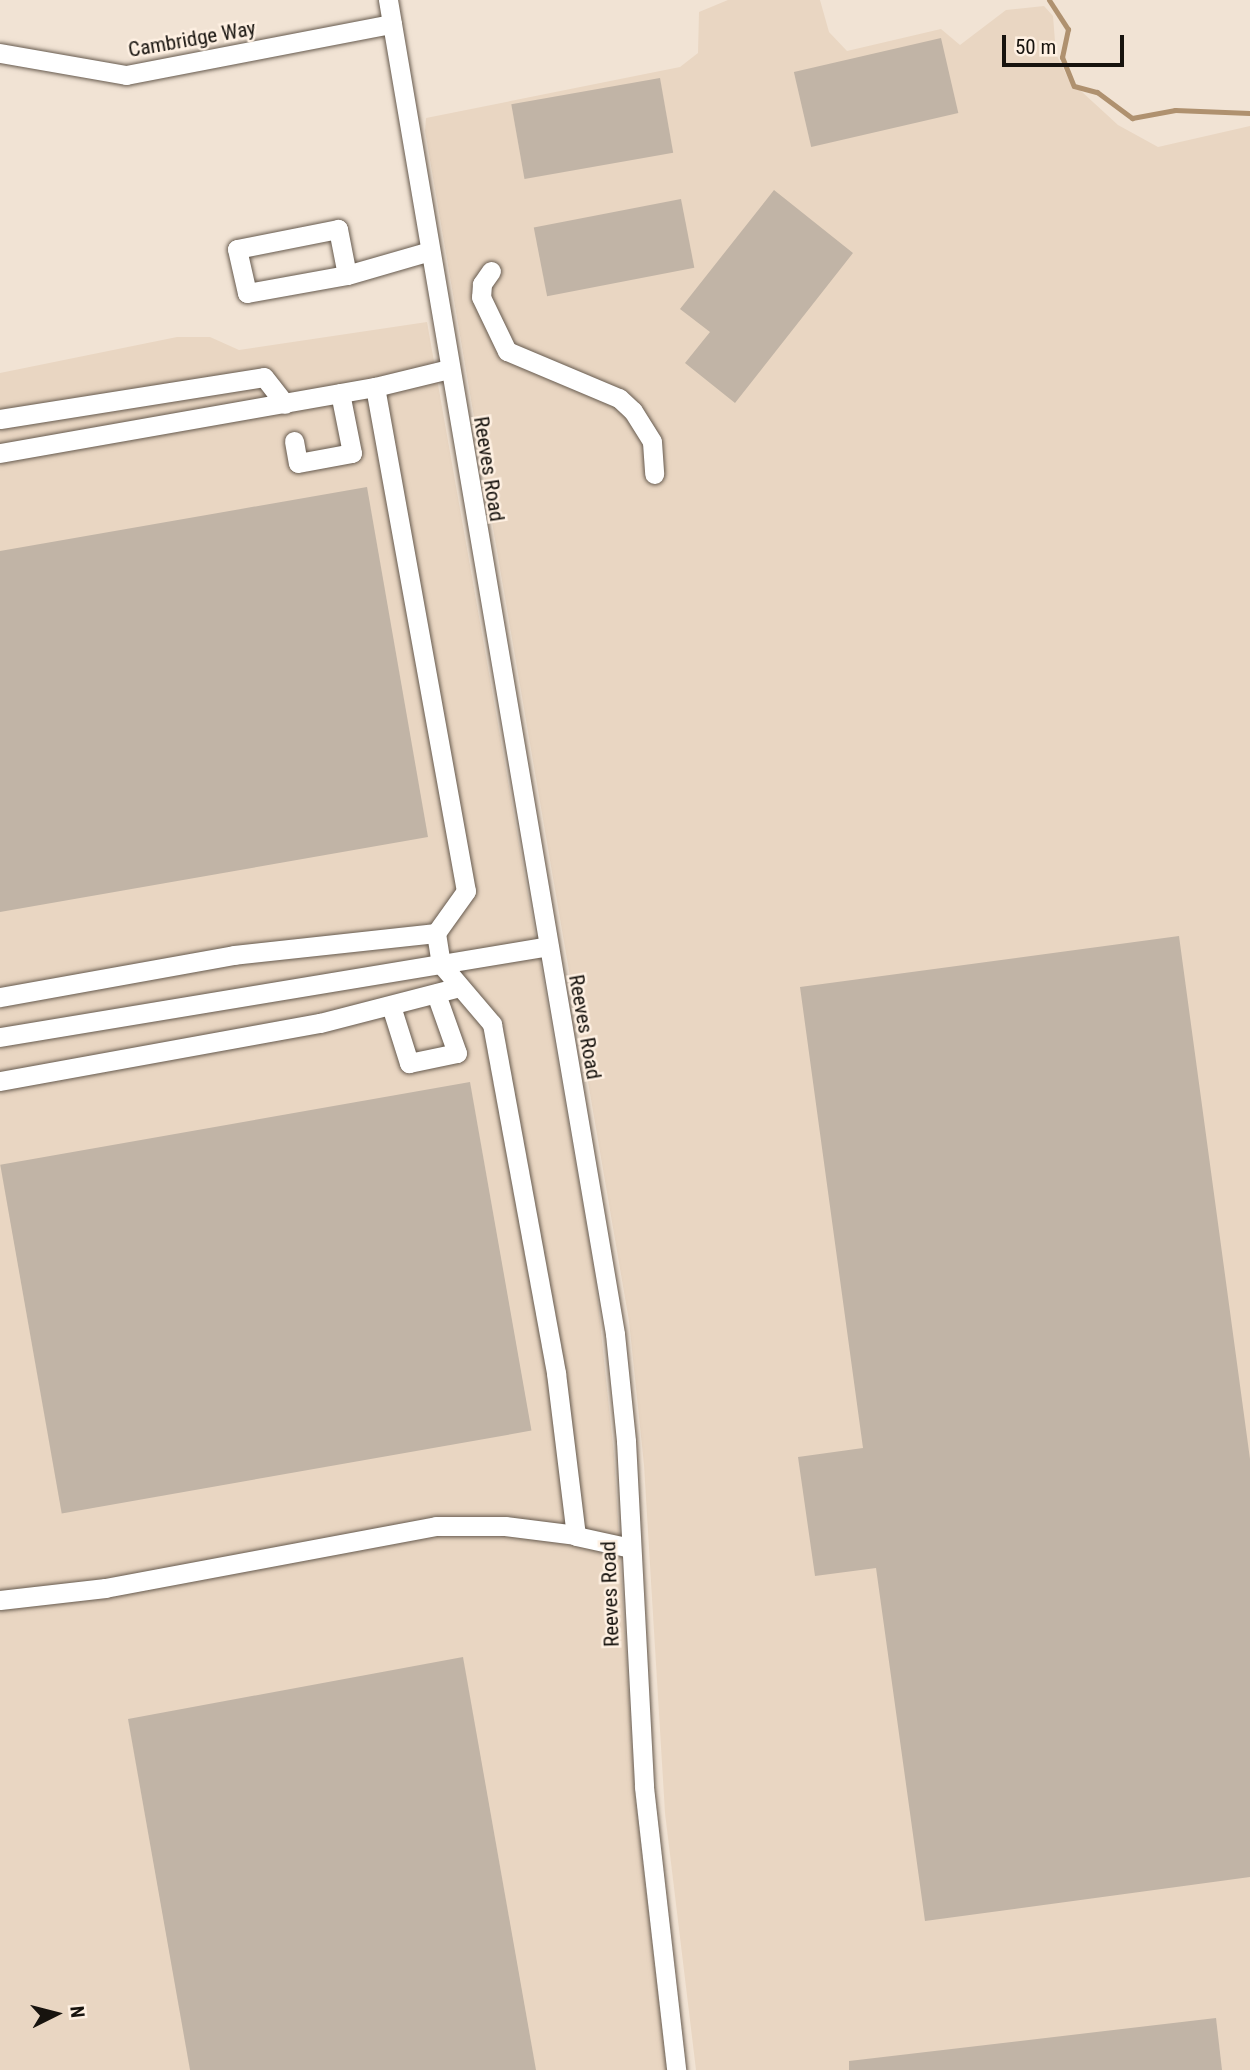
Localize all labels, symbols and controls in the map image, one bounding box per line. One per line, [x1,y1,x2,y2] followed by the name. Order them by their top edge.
[126,15,258,63] street label: Cambridge Way
[1005,21,1128,65] scale bar
[1015,35,1056,59] text: 50 m
[468,415,510,523] street label: Reeves Road
[563,973,607,1081] street label: Reeves Road
[596,1541,624,1647] street label: Reeves Road
[21,1979,91,2049] north arrow
[65,2005,89,2019] text: N

